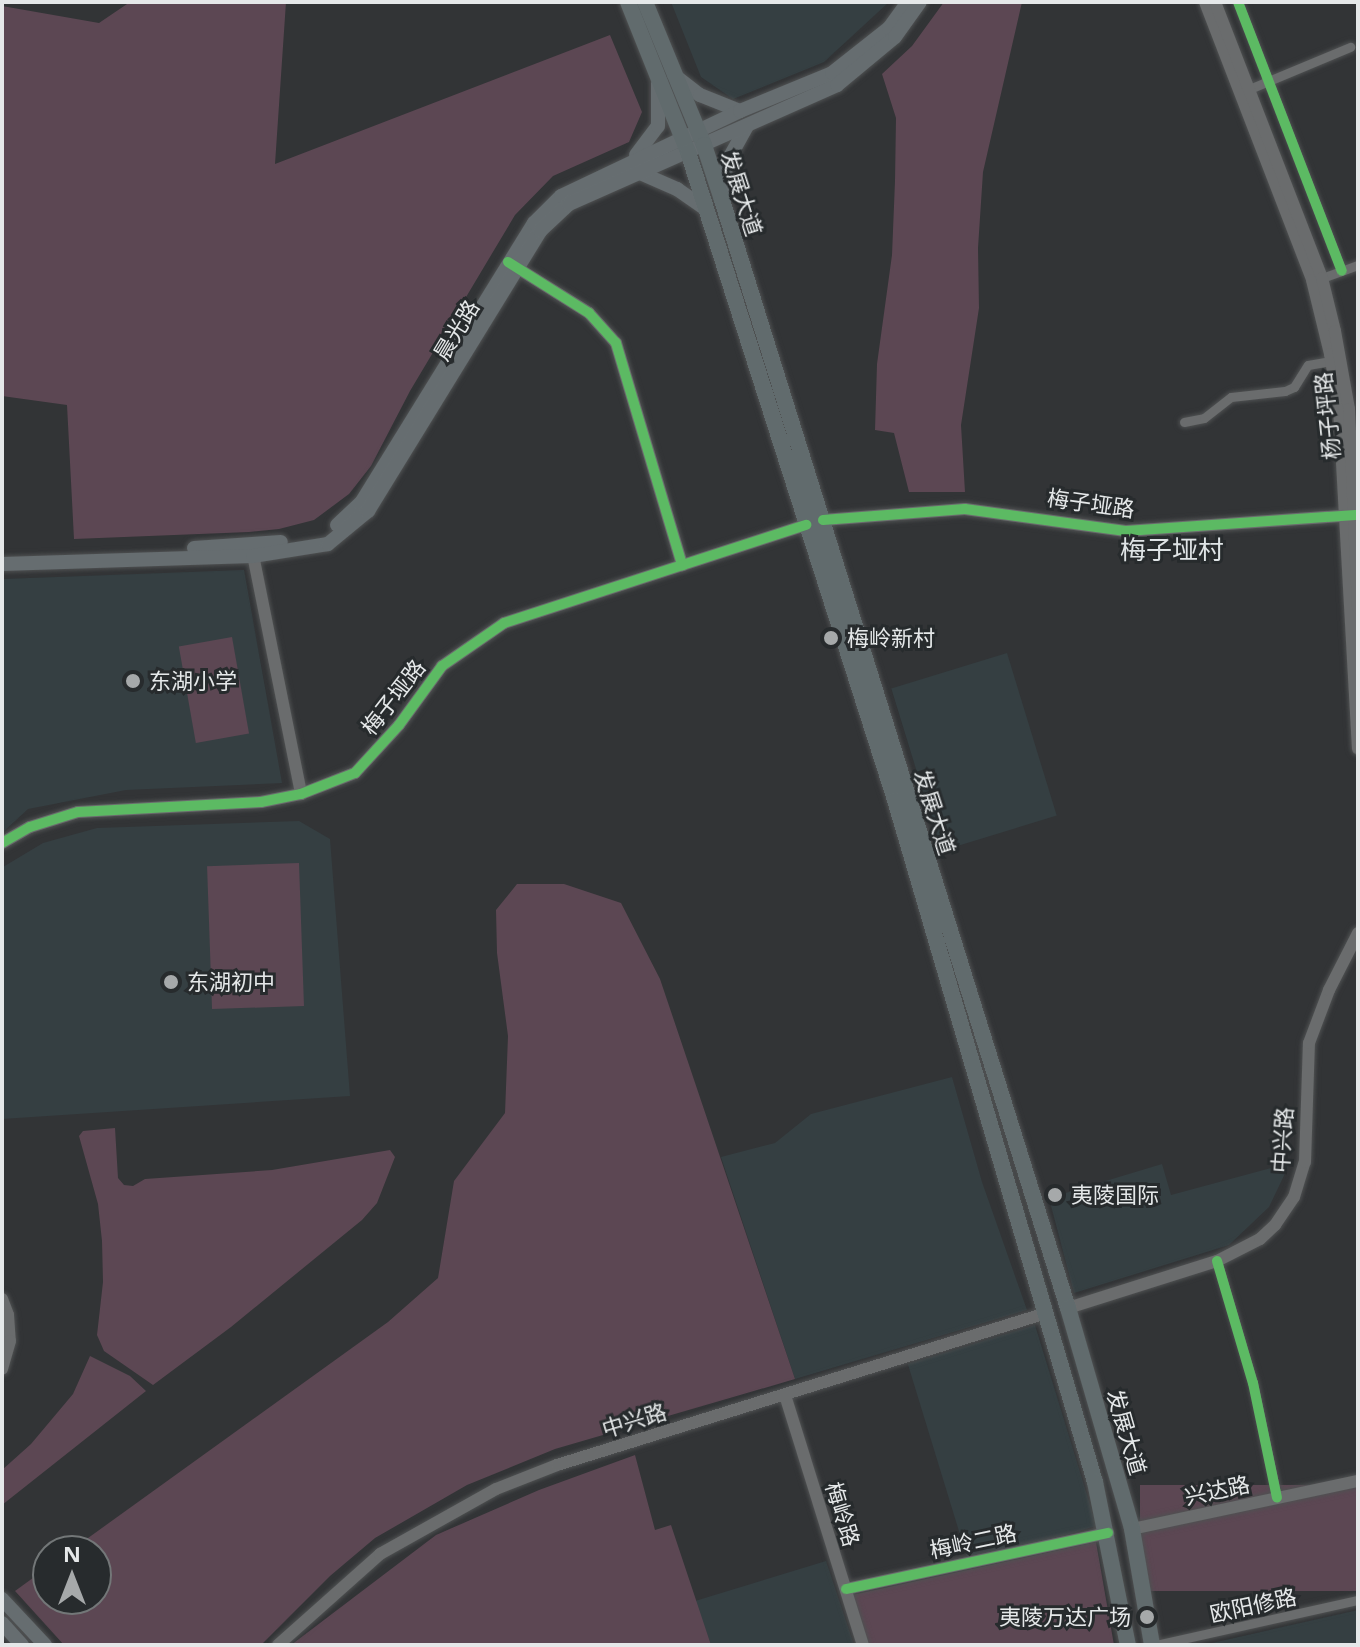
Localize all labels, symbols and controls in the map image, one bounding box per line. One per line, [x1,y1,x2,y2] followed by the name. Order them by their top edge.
[716,147,768,239] street label: 发展大道
[428,295,484,365] street label: 晨光路
[1309,371,1345,461] street label: 杨子坪路
[1046,484,1136,522] street label: 梅子垭路
[1120,534,1224,566] district label: 梅子垭村
[847,625,935,651] place label: 梅岭新村
[822,629,840,647] marker: 梅岭新村
[356,654,430,740] street label: 梅子垭路
[149,668,237,694] place label: 东湖小学
[124,672,142,690] marker: 东湖小学
[909,766,961,858] street label: 发展大道
[187,969,275,995] place label: 东湖初中
[162,973,180,991] marker: 东湖初中
[1267,1106,1297,1174] street label: 中兴路
[1071,1182,1159,1208] place label: 夷陵国际
[1046,1186,1064,1204] marker: 夷陵国际
[1102,1386,1152,1478] street label: 发展大道
[599,1398,669,1442] street label: 中兴路
[1182,1470,1252,1510] street label: 兴达路
[821,1479,865,1549] street label: 梅岭路
[927,1519,1019,1563] street label: 梅岭二路
[32,1535,112,1615] north arrow
[63,1538,81,1568] text: N
[1207,1583,1299,1627] street label: 欧阳修路
[999,1604,1131,1630] place label: 夷陵万达广场
[1138,1608,1156,1626] marker: 夷陵万达广场

